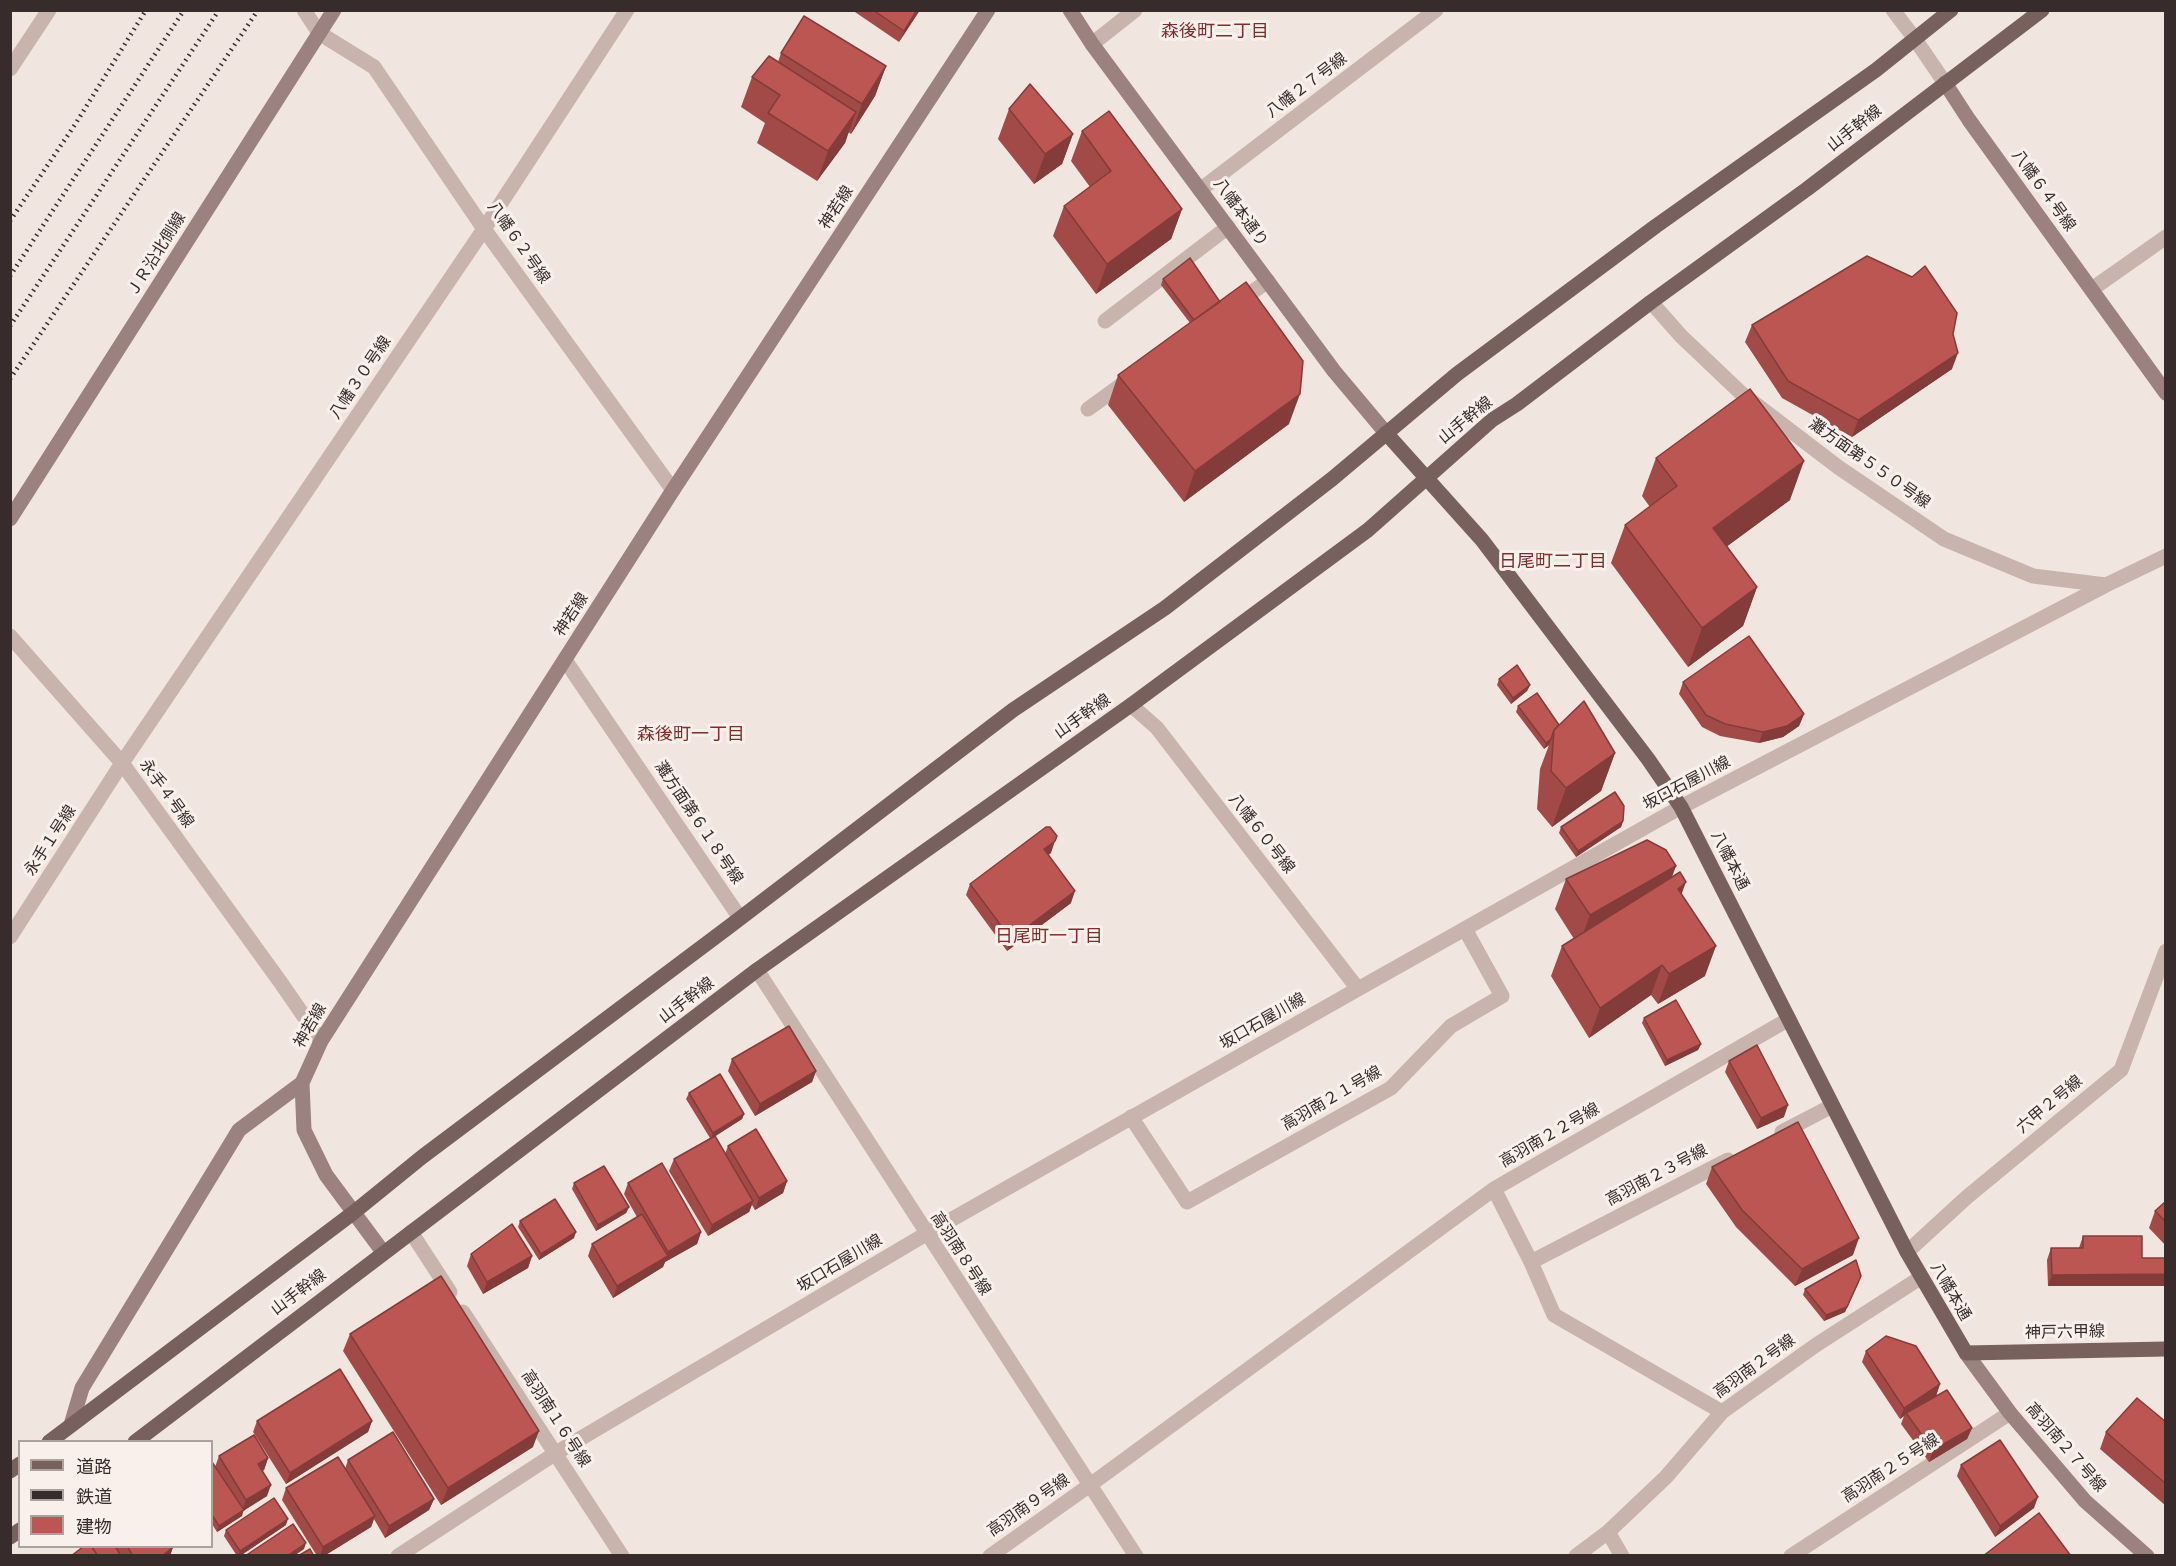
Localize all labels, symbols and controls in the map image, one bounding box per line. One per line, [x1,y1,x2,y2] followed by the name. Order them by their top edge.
[1161,21,1269,43] district label: 森後町二丁目
[1263,49,1351,123] street label: 八幡２７号線
[1824,102,1886,156] street label: 山手幹線
[2007,147,2079,235] street label: 八幡６４号線
[1209,175,1271,251] street label: 八幡本通り
[816,183,858,233] street label: 神若線
[483,198,553,288] street label: 八幡６２号線
[123,209,191,301] street label: ＪＲ沿北側線
[326,333,396,423] street label: 八幡３０号線
[1435,393,1497,449] street label: 山手幹線
[1805,415,1933,513] street label: 灘方面第５５０号線
[1499,551,1607,573] district label: 日尾町二丁目
[551,590,593,640] street label: 神若線
[1051,691,1115,743] street label: 山手幹線
[637,724,745,746] district label: 森後町一丁目
[1640,753,1734,815] street label: 坂口石屋川線
[135,756,197,832] street label: 永手４号線
[650,758,746,888] street label: 灘方面第６１８号線
[1224,790,1298,878] street label: 八幡６０号線
[21,802,81,880] street label: 永手１号線
[1706,828,1752,894] street label: 八幡本通
[995,926,1103,948] district label: 日尾町一丁目
[656,974,718,1028] street label: 山手幹線
[1217,990,1309,1054] street label: 坂口石屋川線
[291,1000,331,1052] street label: 神若線
[1279,1063,1385,1135] street label: 高羽南２１号線
[2013,1072,2087,1138] street label: 六甲２号線
[1497,1100,1603,1172] street label: 高羽南２２号線
[1603,1141,1711,1211] street label: 高羽南２３号線
[926,1209,994,1299] street label: 高羽南８号線
[794,1231,886,1297] street label: 坂口石屋川線
[1926,1259,1974,1325] street label: 八幡本通
[268,1266,330,1320] street label: 山手幹線
[2025,1323,2105,1343] street label: 神戸六甲線
[1711,1331,1799,1403] street label: 高羽南２号線
[516,1367,594,1471] street label: 高羽南１６号線
[2021,1399,2109,1497] street label: 高羽南２７号線
[1839,1430,1943,1508] street label: 高羽南２５号線
[18,1440,213,1548] legend
[76,1456,112,1477] text: 道路
[984,1471,1074,1541] street label: 高羽南９号線
[76,1486,112,1507] text: 鉄道
[76,1516,112,1537] text: 建物

